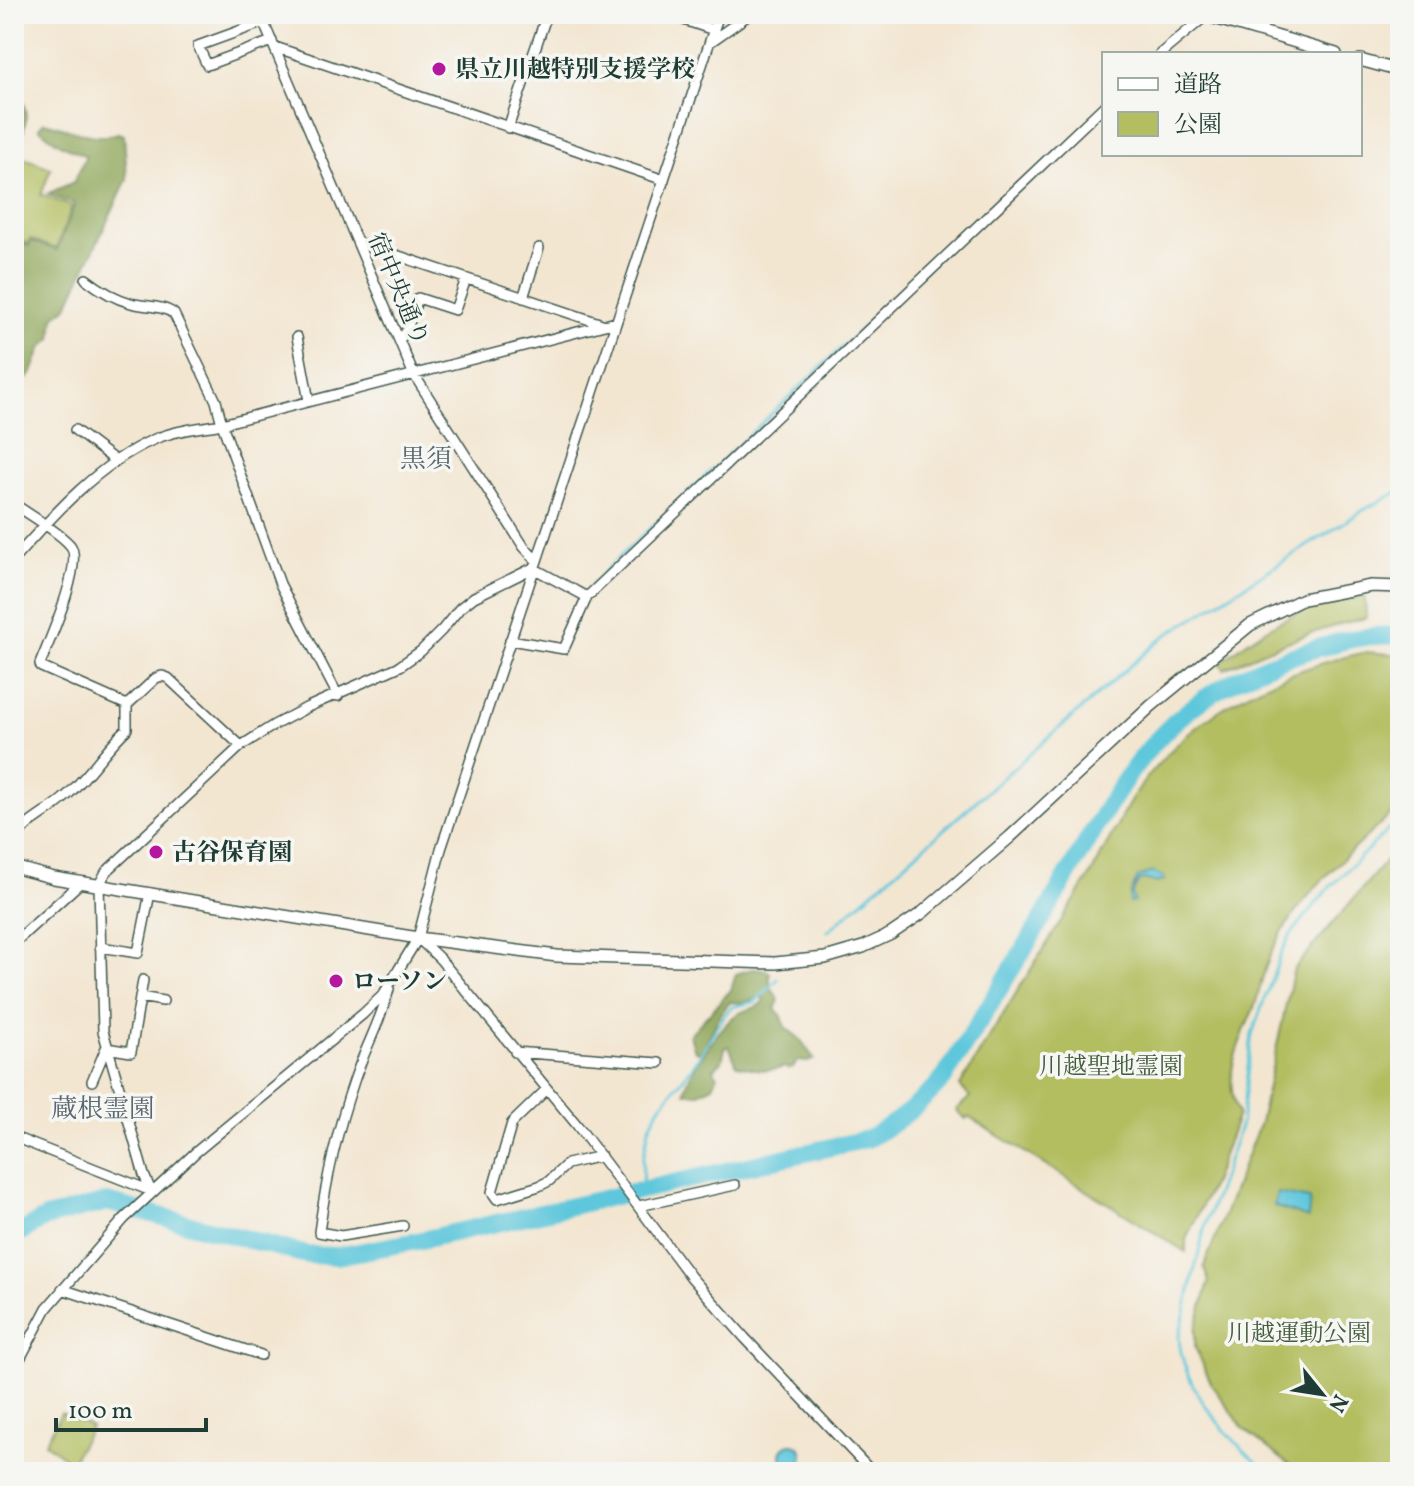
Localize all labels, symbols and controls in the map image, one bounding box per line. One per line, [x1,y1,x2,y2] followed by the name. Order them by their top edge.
[1102,52,1362,156] legend
[455,54,695,88] place label: 県立川越特別支援学校
[430,60,448,78] marker: 県立川越特別支援学校
[1174,69,1222,103] text: 道路
[1174,109,1222,143] text: 公園
[358,228,436,352] street label: 宿中央通り
[400,442,452,478] district label: 黒須
[172,837,292,871] place label: 古谷保育園
[147,843,165,861] marker: 古谷保育園
[352,966,447,1000] place label: ローソン
[327,972,345,990] marker: ローソン
[1039,1051,1183,1085] park label: 川越聖地霊園
[51,1092,155,1128] district label: 蔵根霊園
[1227,1318,1371,1352] park label: 川越運動公園
[1282,1354,1362,1434] north arrow
[56,1382,206,1432] scale bar
[1320,1388,1355,1417] text: N
[68,1395,133,1429] text: 100 m

